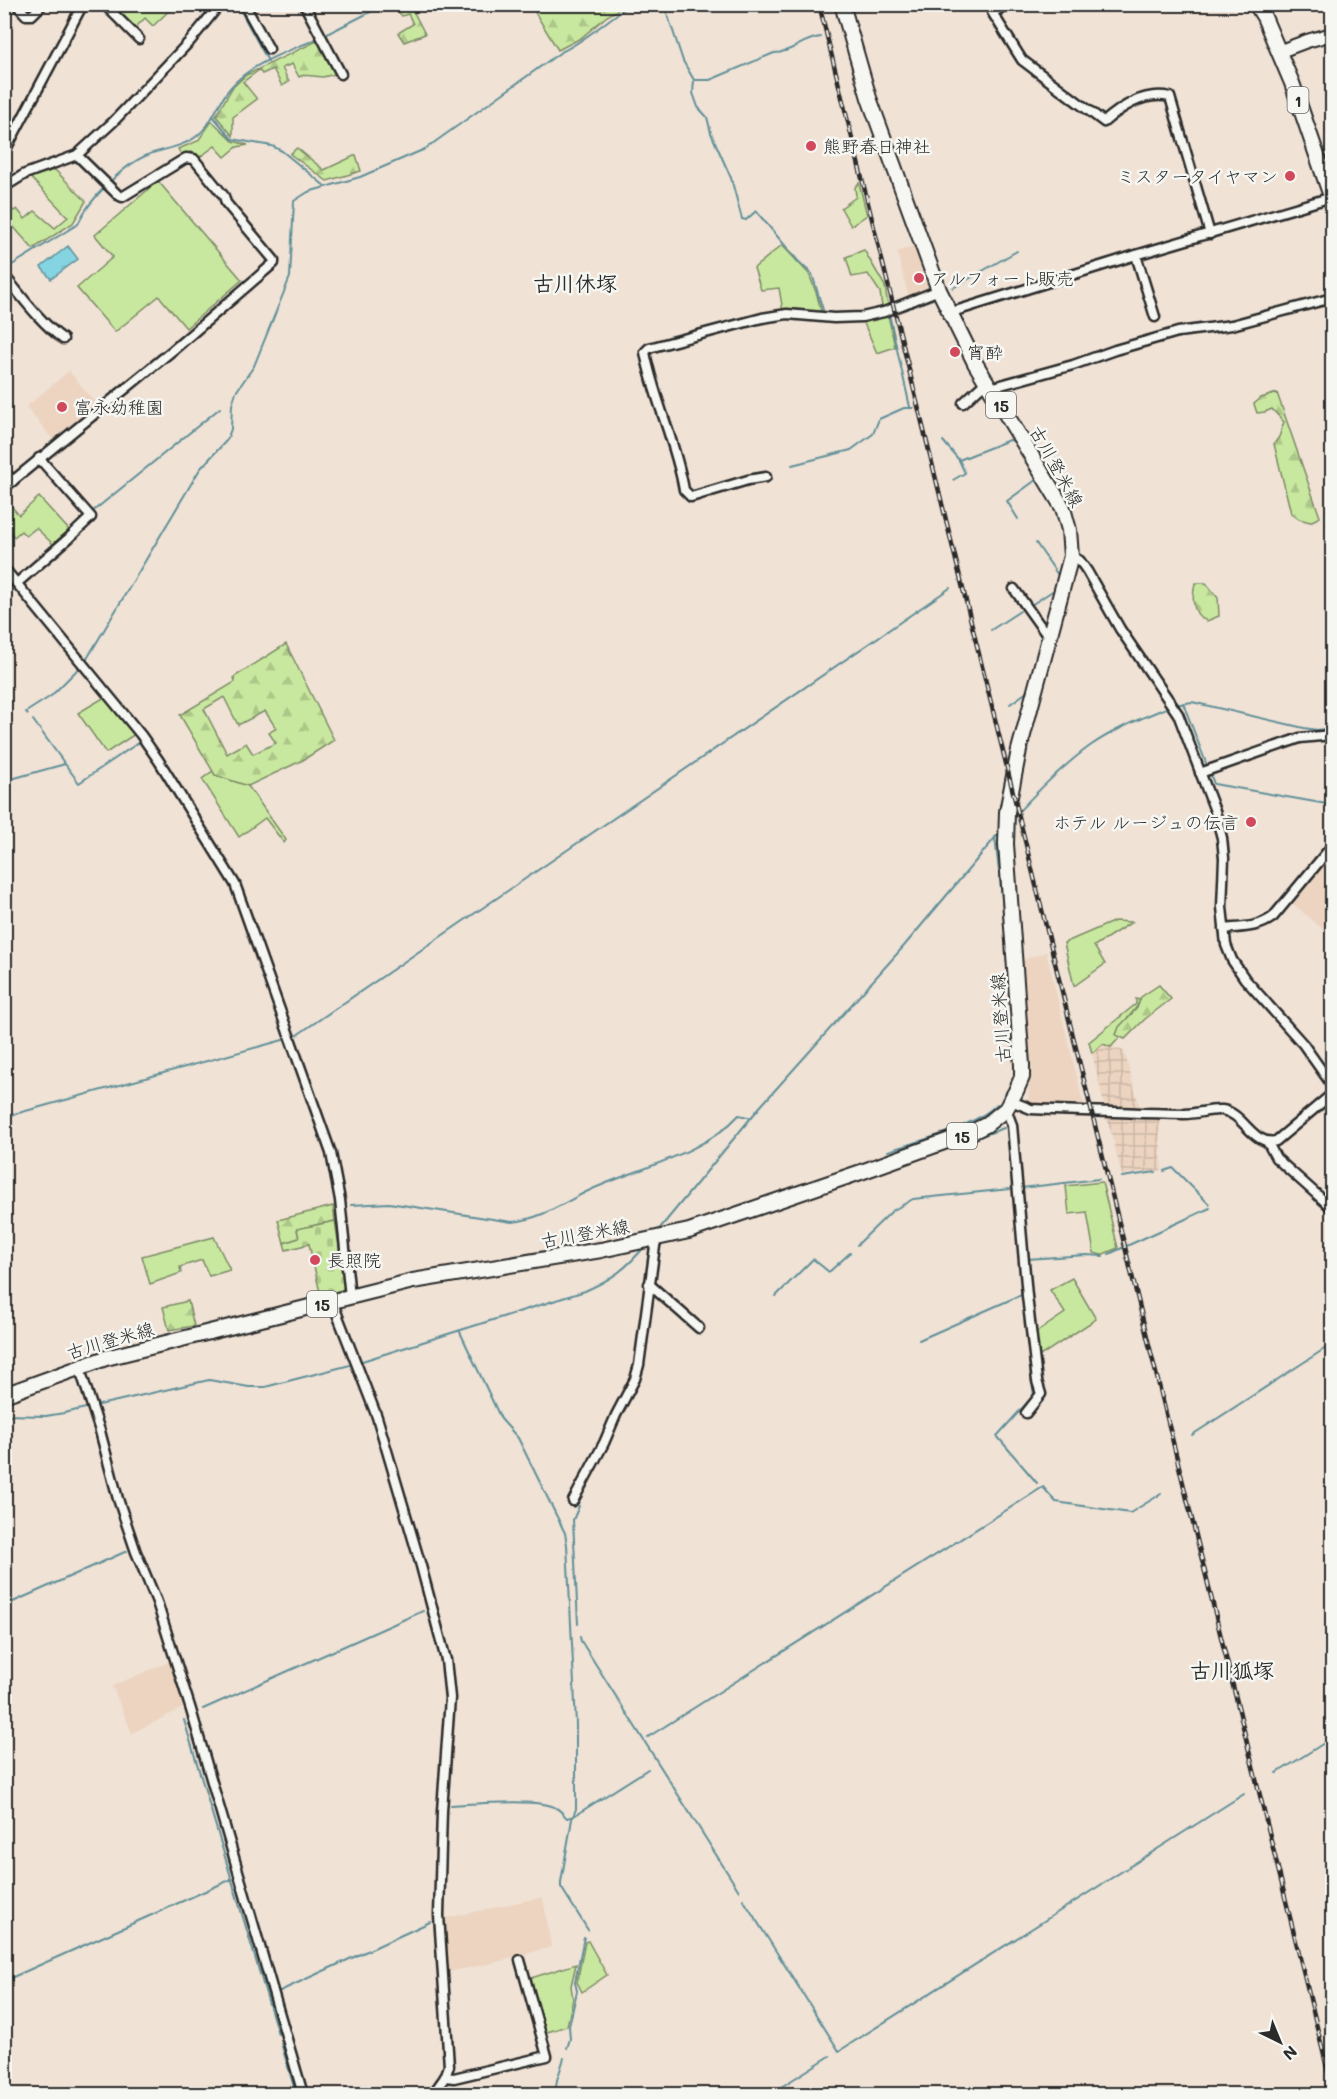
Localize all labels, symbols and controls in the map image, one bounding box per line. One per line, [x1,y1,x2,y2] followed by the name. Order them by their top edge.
[1288,87,1308,113] road number: 1
[823,134,931,158] place label: 熊野春日神社
[804,139,818,153] marker: 熊野春日神社
[1117,164,1278,188] place label: ミスタータイヤマン
[1283,169,1297,183] marker: ミスタータイヤマン
[931,266,1074,290] place label: アルフォート販売
[533,269,617,296] district label: 古川休塚
[912,271,926,285] marker: アルフォート販売
[967,340,1003,364] place label: 宵酔
[948,345,962,359] marker: 宵酔
[986,392,1016,418] road number: 15
[74,395,164,419] place label: 富永幼稚園
[55,400,69,414] marker: 富永幼稚園
[1025,421,1089,511] street label: 古川登米線
[1053,810,1239,834] place label: ホテル ルージュの伝言
[1244,815,1258,829] marker: ホテル ルージュの伝言
[985,972,1015,1064] street label: 古川登米線
[947,1123,977,1149] road number: 15
[539,1213,631,1253] street label: 古川登米線
[327,1248,381,1272] place label: 長照院
[308,1253,322,1267] marker: 長照院
[307,1291,337,1317] road number: 15
[63,1316,157,1364] street label: 古川登米線
[1190,1656,1274,1683] district label: 古川狐塚
[1250,2012,1310,2072] north arrow
[1279,2042,1302,2065] text: N

